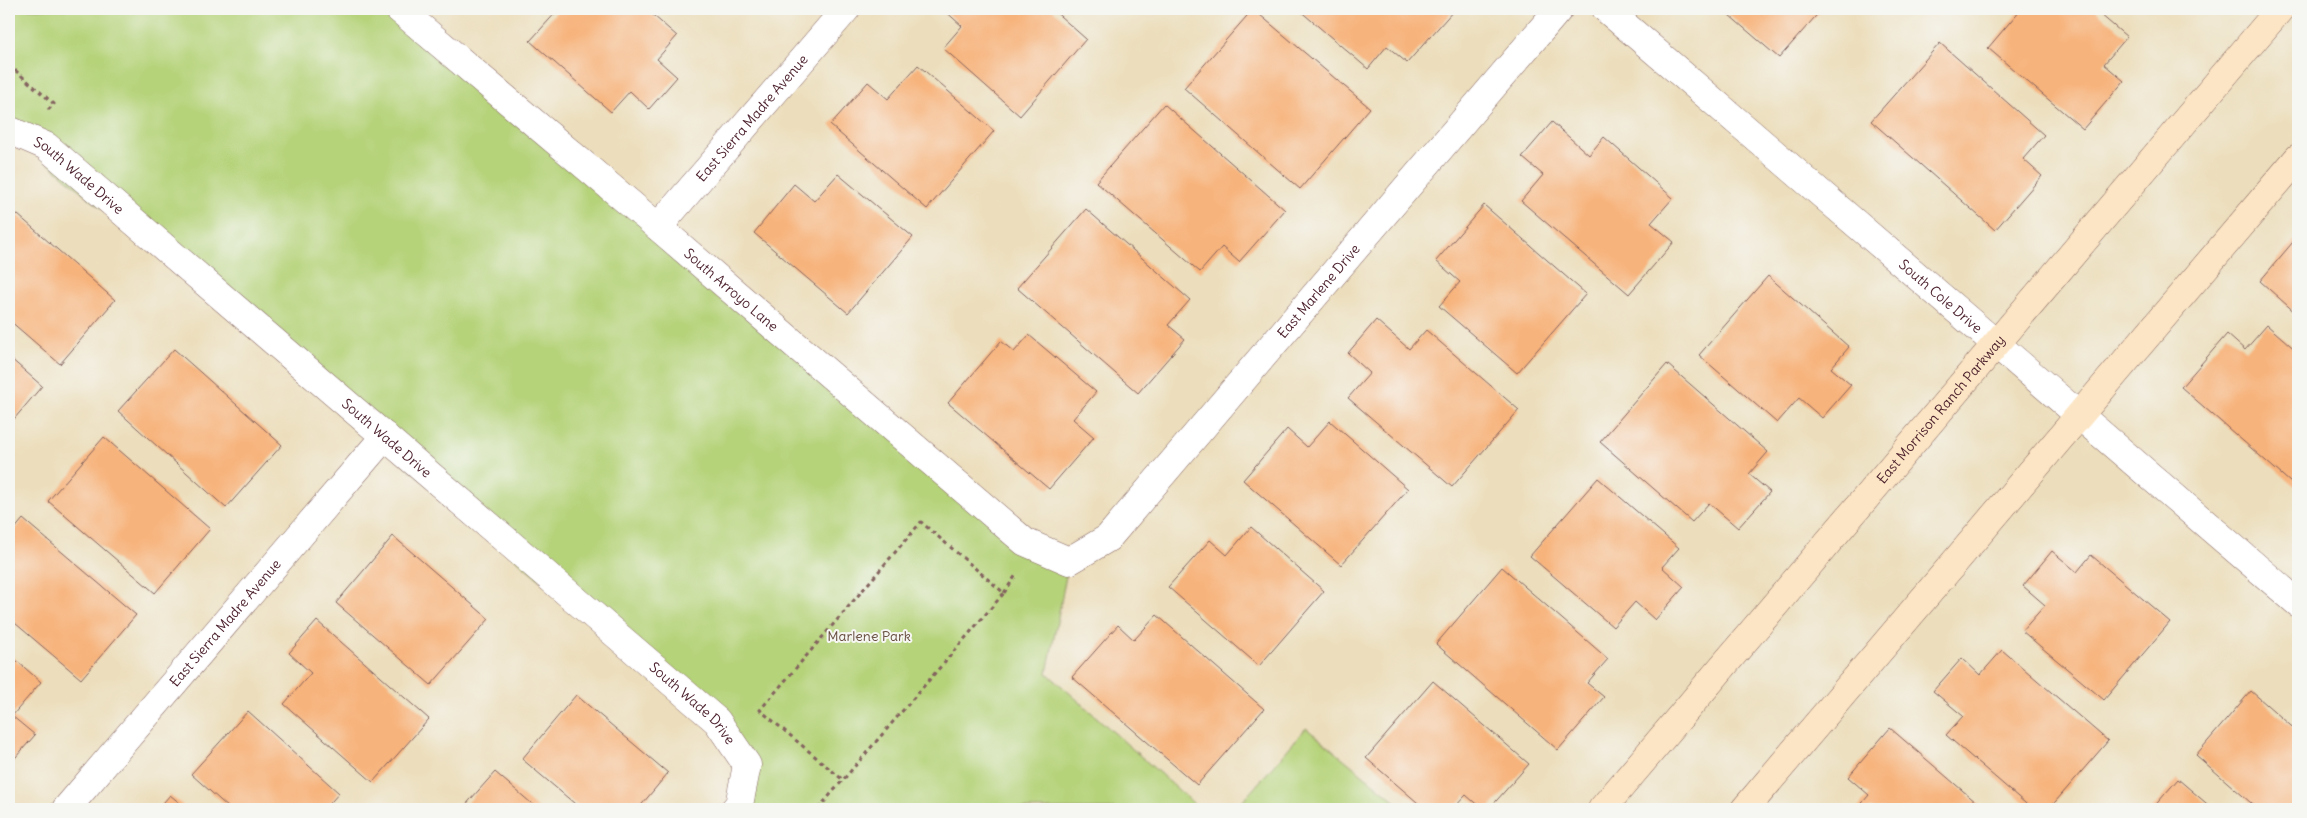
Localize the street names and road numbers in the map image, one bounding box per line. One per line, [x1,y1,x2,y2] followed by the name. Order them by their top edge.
[692,51,812,185] street label: East Sierra Madre Avenue
[31,133,128,218] street label: South Wade Drive
[1273,240,1364,342] street label: East Marlene Drive
[680,244,782,335] street label: South Arroyo Lane
[1895,255,1986,337] street label: South Cole Drive
[1873,331,2009,487] street label: East Morrison Ranch Parkway
[338,395,435,481] street label: South Wade Drive
[166,555,285,690] street label: East Sierra Madre Avenue
[646,658,739,748] street label: South Wade Drive

